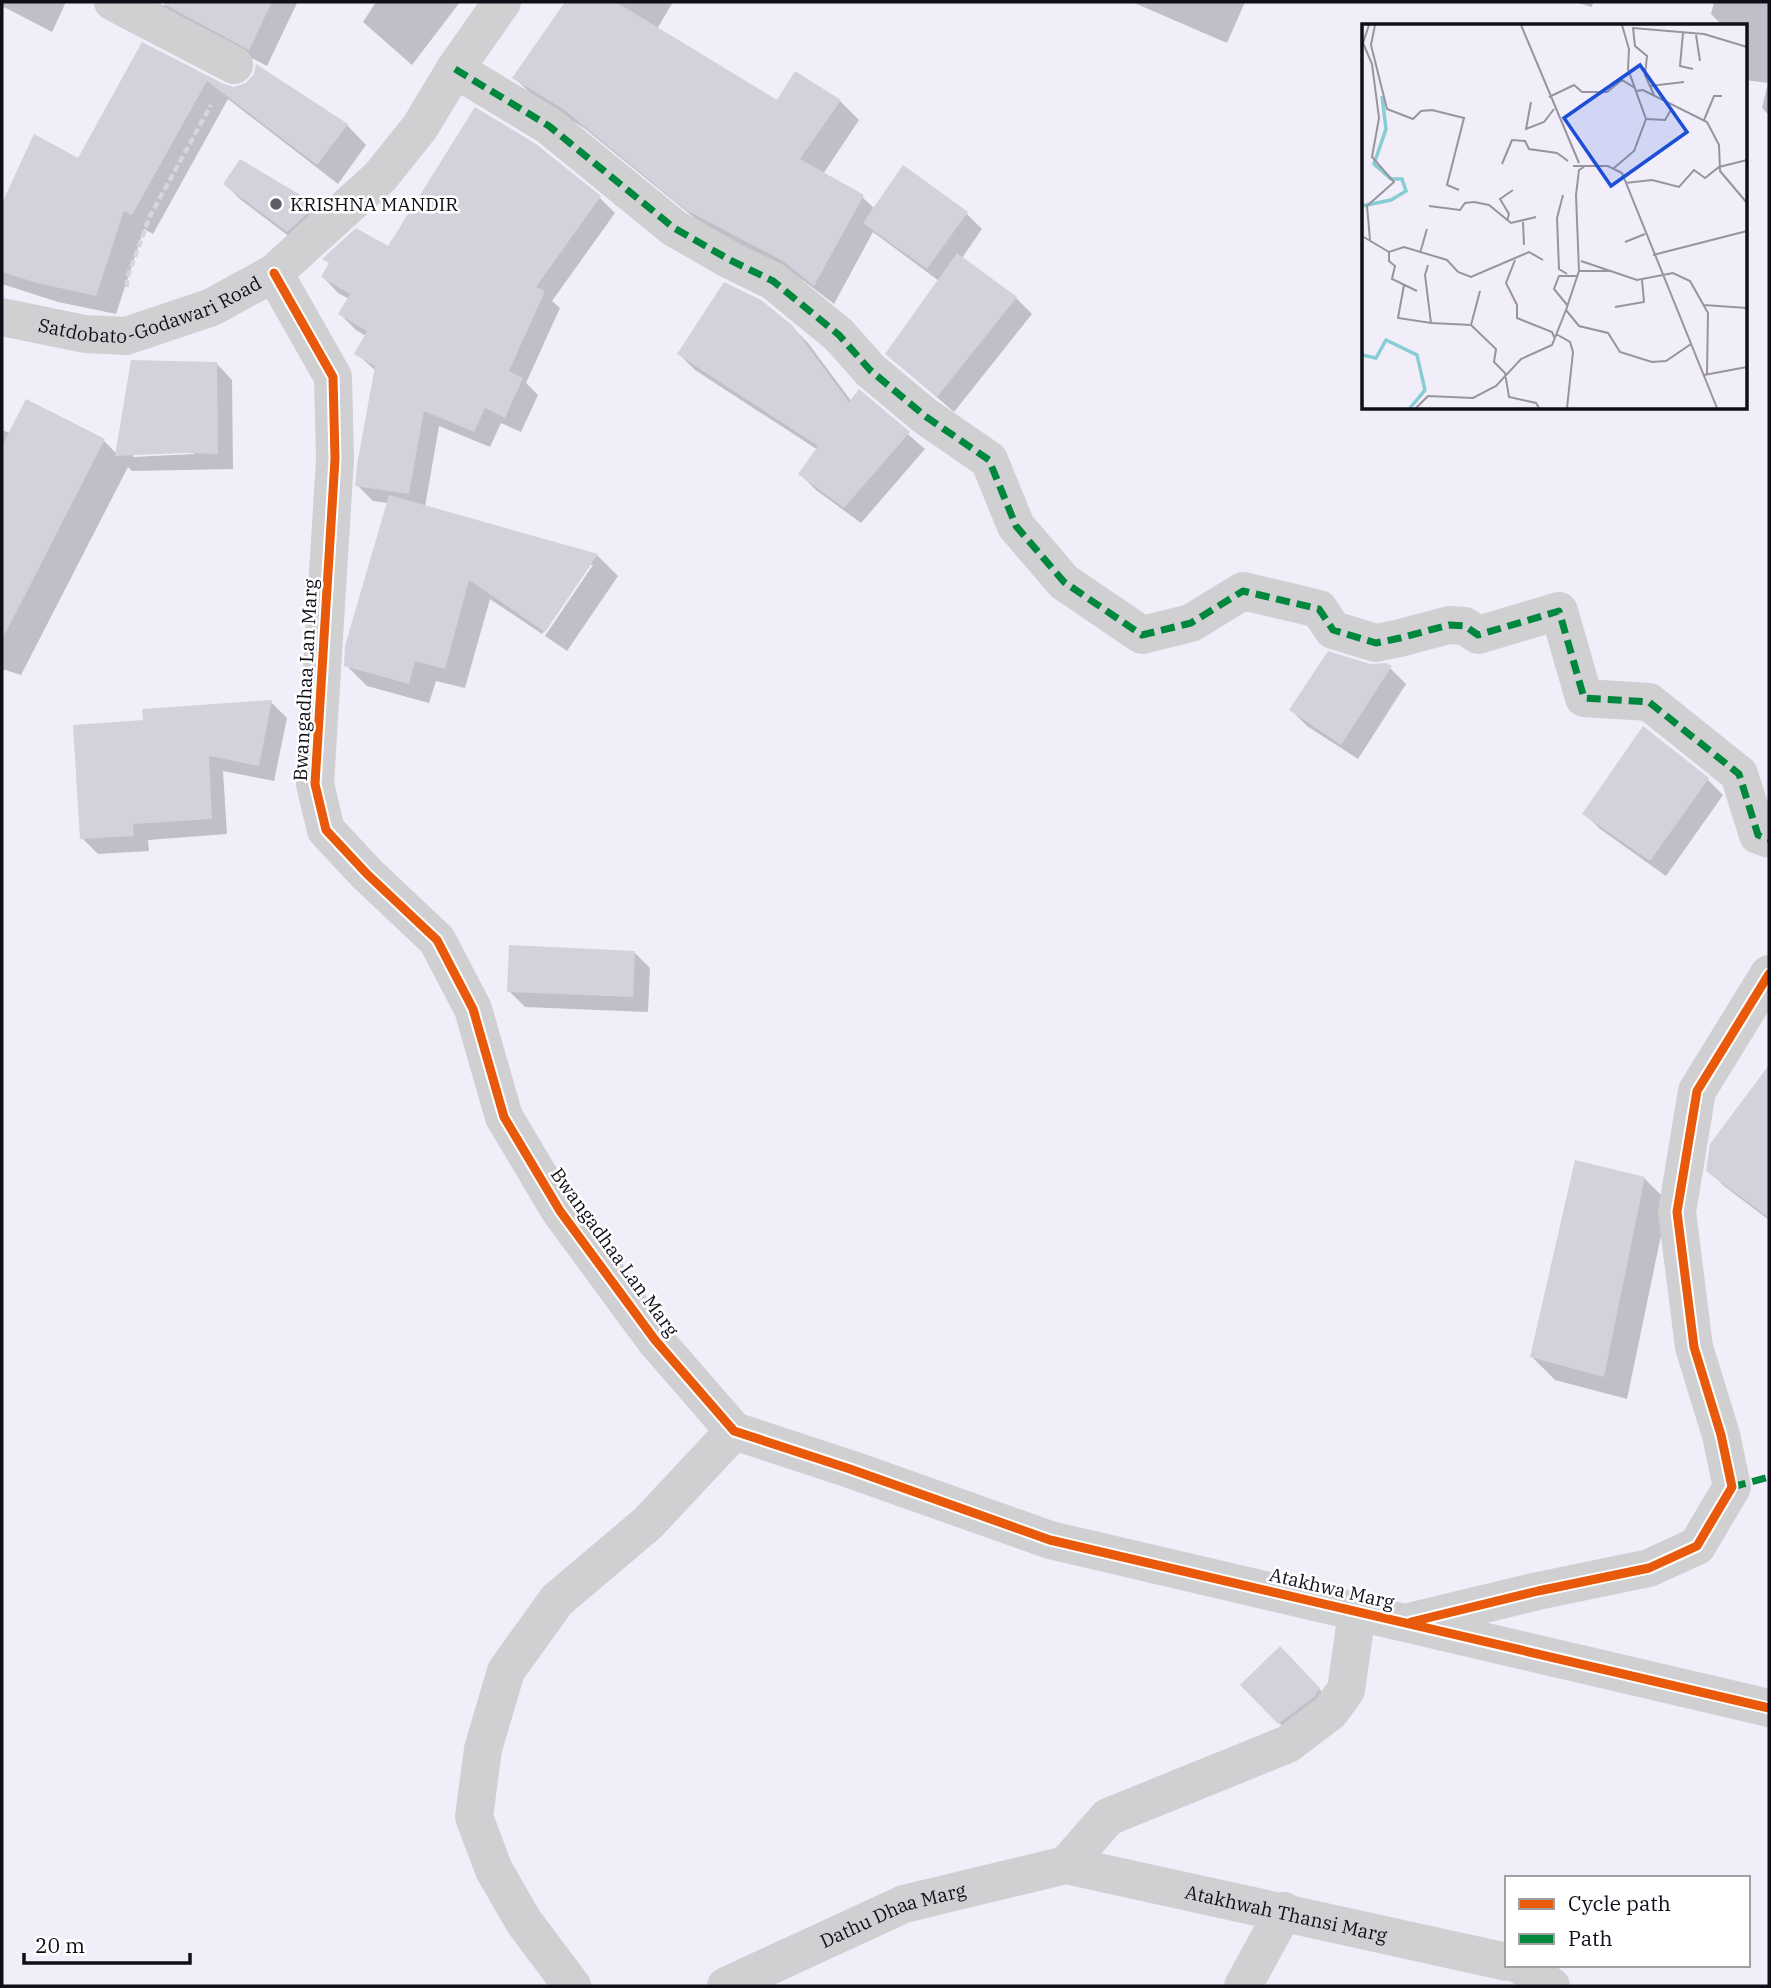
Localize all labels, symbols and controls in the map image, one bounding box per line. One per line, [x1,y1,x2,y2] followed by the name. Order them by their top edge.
[1362,24,1746,410] inset map
[290,192,458,216] place label: KRISHNA MANDIR
[268,196,284,212] marker: KRISHNA MANDIR
[36,270,265,348] street label: Satdobato-Godawari Road
[288,577,322,782] street label: Bwangadhaa Lan Marg
[546,1163,685,1342] street label: Bwangadhaa Lan Marg
[1267,1562,1398,1614] street label: Atakhwa Marg
[1505,1876,1750,1967] legend
[816,1877,969,1953] street label: Dathu Dhaa Marg
[1183,1880,1390,1947] street label: Atakhwah Thansi Marg
[1568,1889,1671,1917] text: Cycle path
[24,1922,191,1966] scale bar
[1568,1924,1613,1952] text: Path
[35,1931,85,1959] text: 20 m

